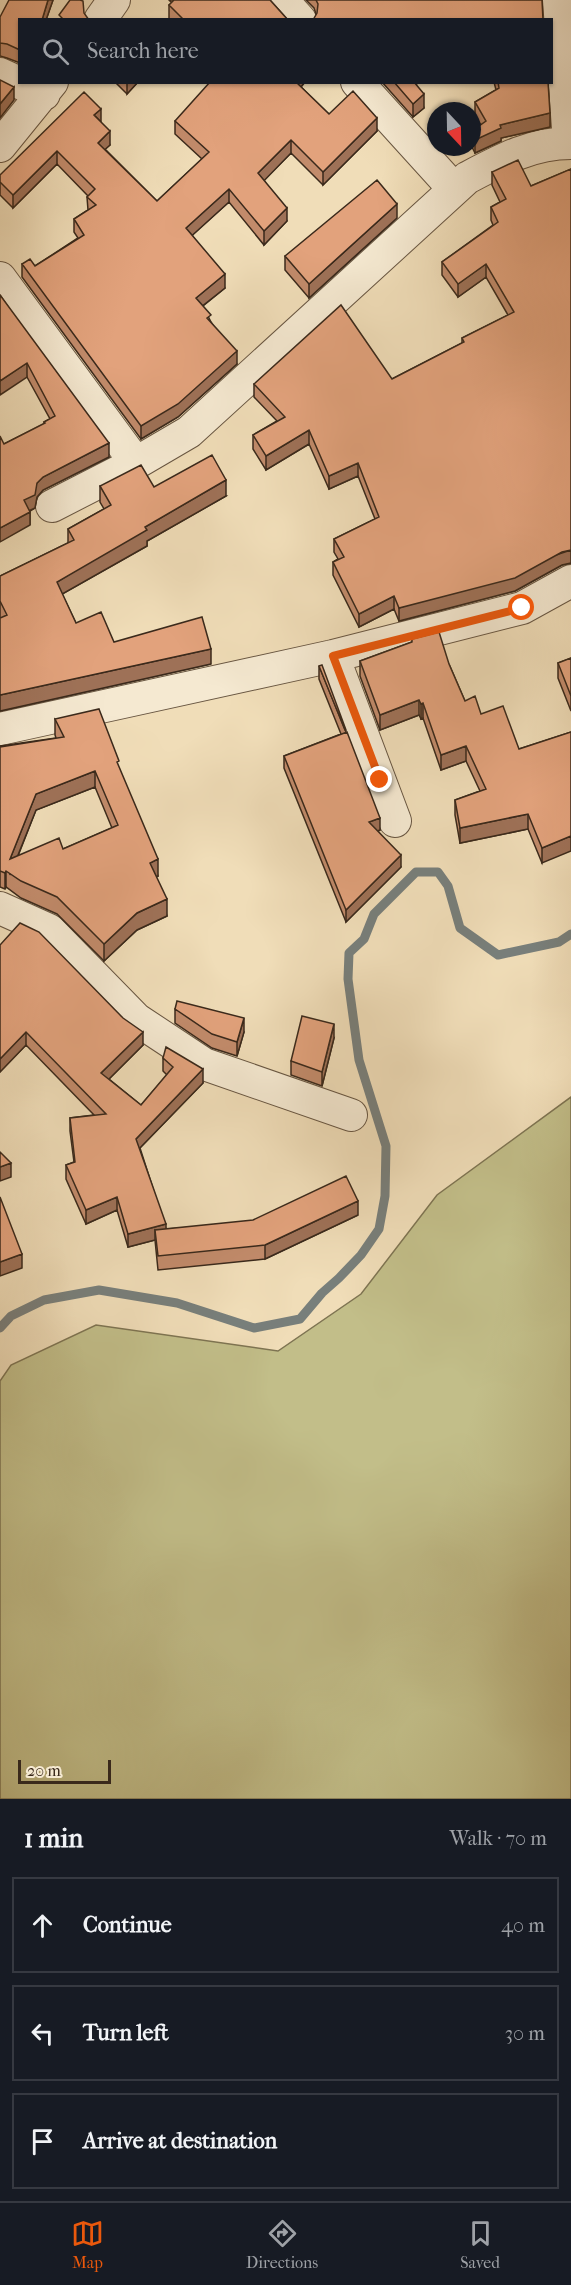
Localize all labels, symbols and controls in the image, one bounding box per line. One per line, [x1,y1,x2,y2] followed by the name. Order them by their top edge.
[18,18,553,84] search box
[39,35,72,68] icon: search
[87,38,199,64] text: Search here
[427,102,481,156] north arrow
[508,594,534,620] route start
[366,766,392,792] route end
[18,1757,111,1784] scale bar
[27,1761,61,1780] text: 20 m
[24,1823,83,1854] text: 1 min
[450,1827,547,1850] text: Walk · 70 m
[26,1909,59,1942] icon: ahead
[83,1912,172,1938] text: Continue
[501,1914,545,1937] text: 40 m
[26,2017,59,2050] icon: left
[83,2020,169,2046] text: Turn left
[505,2022,545,2045] text: 30 m
[26,2125,59,2158] icon: arrive
[83,2128,277,2154] text: Arrive at destination
[71,2217,104,2272] tab: Map
[246,2217,318,2272] tab: Directions
[460,2217,500,2272] tab: Saved

